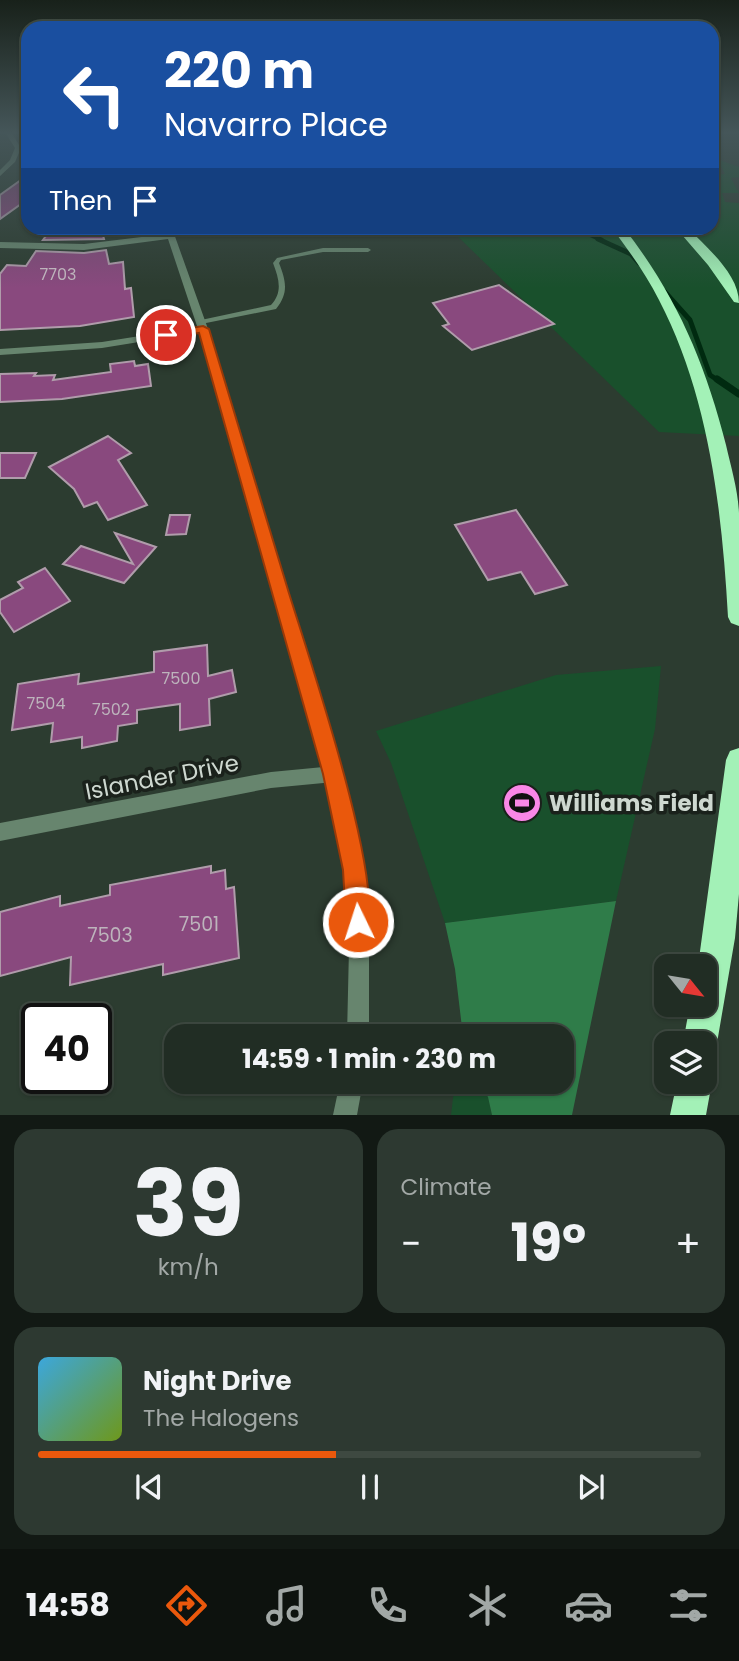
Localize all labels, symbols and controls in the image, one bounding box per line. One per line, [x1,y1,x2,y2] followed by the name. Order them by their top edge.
[164,37,314,105] text: 220 m
[49,49,140,140] icon: left
[164,102,388,147] text: Navarro Place
[126,182,164,220] icon: arrive
[49,183,112,219] text: Then
[40,263,76,286] house number: 7703
[136,305,196,365] pin
[147,316,185,354] icon: arrive
[162,667,200,690] house number: 7500
[27,692,65,715] house number: 7504
[92,698,130,721] house number: 7502
[82,746,242,808] street label: Islander Drive
[501,782,543,824] sports icon: Williams Field
[549,787,714,819] place label: Williams Field
[321,885,395,959] position arrow
[179,911,219,938] house number: 7501
[87,922,133,949] house number: 7503
[654,954,718,1017] north arrow
[654,954,717,1094] map controls
[21,1003,112,1094] speed limit sign: 40
[654,1031,717,1094] button: layers
[242,1041,496,1077] text: 14:59 · 1 min · 230 m
[133,1140,244,1268] text: 39
[401,1171,491,1203] text: Climate
[510,1206,586,1279] text: 19°
[401,1217,421,1270] text: −
[675,1217,701,1270] text: +
[158,1251,219,1283] text: km/h
[143,1363,291,1399] text: Night Drive
[143,1402,299,1434] text: The Halogens
[130,1468,168,1506] icon: previous
[351,1468,389,1506] icon: pause
[572,1468,610,1506] icon: next
[162,1581,211,1630] icon: directions
[262,1581,311,1630] icon: music
[363,1581,412,1630] icon: phone
[463,1581,512,1630] icon: climate
[564,1581,613,1630] icon: car
[664,1581,713,1630] icon: filters
[26,1582,110,1627] text: 14:58

